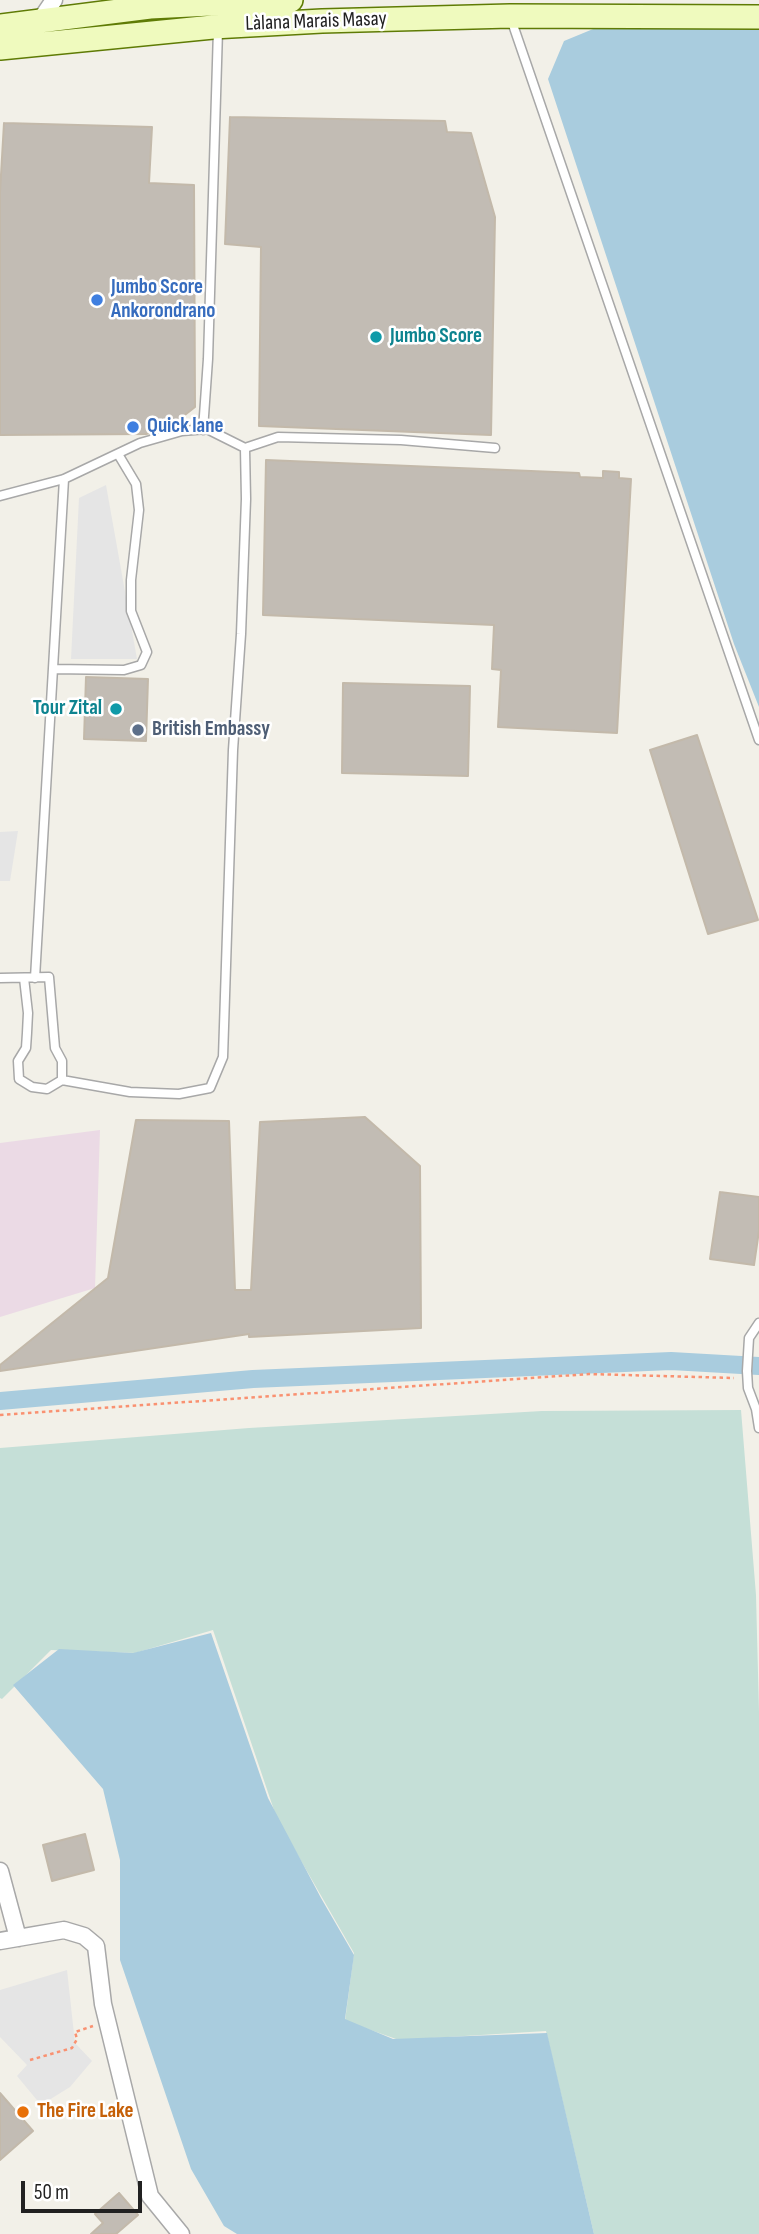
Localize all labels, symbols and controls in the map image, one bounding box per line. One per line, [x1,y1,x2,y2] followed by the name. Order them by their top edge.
[245,7,387,37] street label: Làlana Marais Masay
[111,275,215,325] place label: Jumbo Score Ankorondrano
[89,292,105,308] marker: Jumbo Score Ankorondrano
[390,324,482,350] place label: Jumbo Score
[368,329,384,345] marker: Jumbo Score
[147,414,224,440] place label: Quick lane
[125,419,141,435] marker: Quick lane
[33,696,102,722] place label: Tour Zital
[108,701,124,717] marker: Tour Zital
[152,717,270,743] place label: British Embassy
[130,722,146,738] marker: British Embassy
[37,2099,134,2125] place label: The Fire Lake
[15,2104,31,2120] marker: The Fire Lake
[24,2168,145,2212] scale bar
[34,2180,69,2205] text: 50 m

